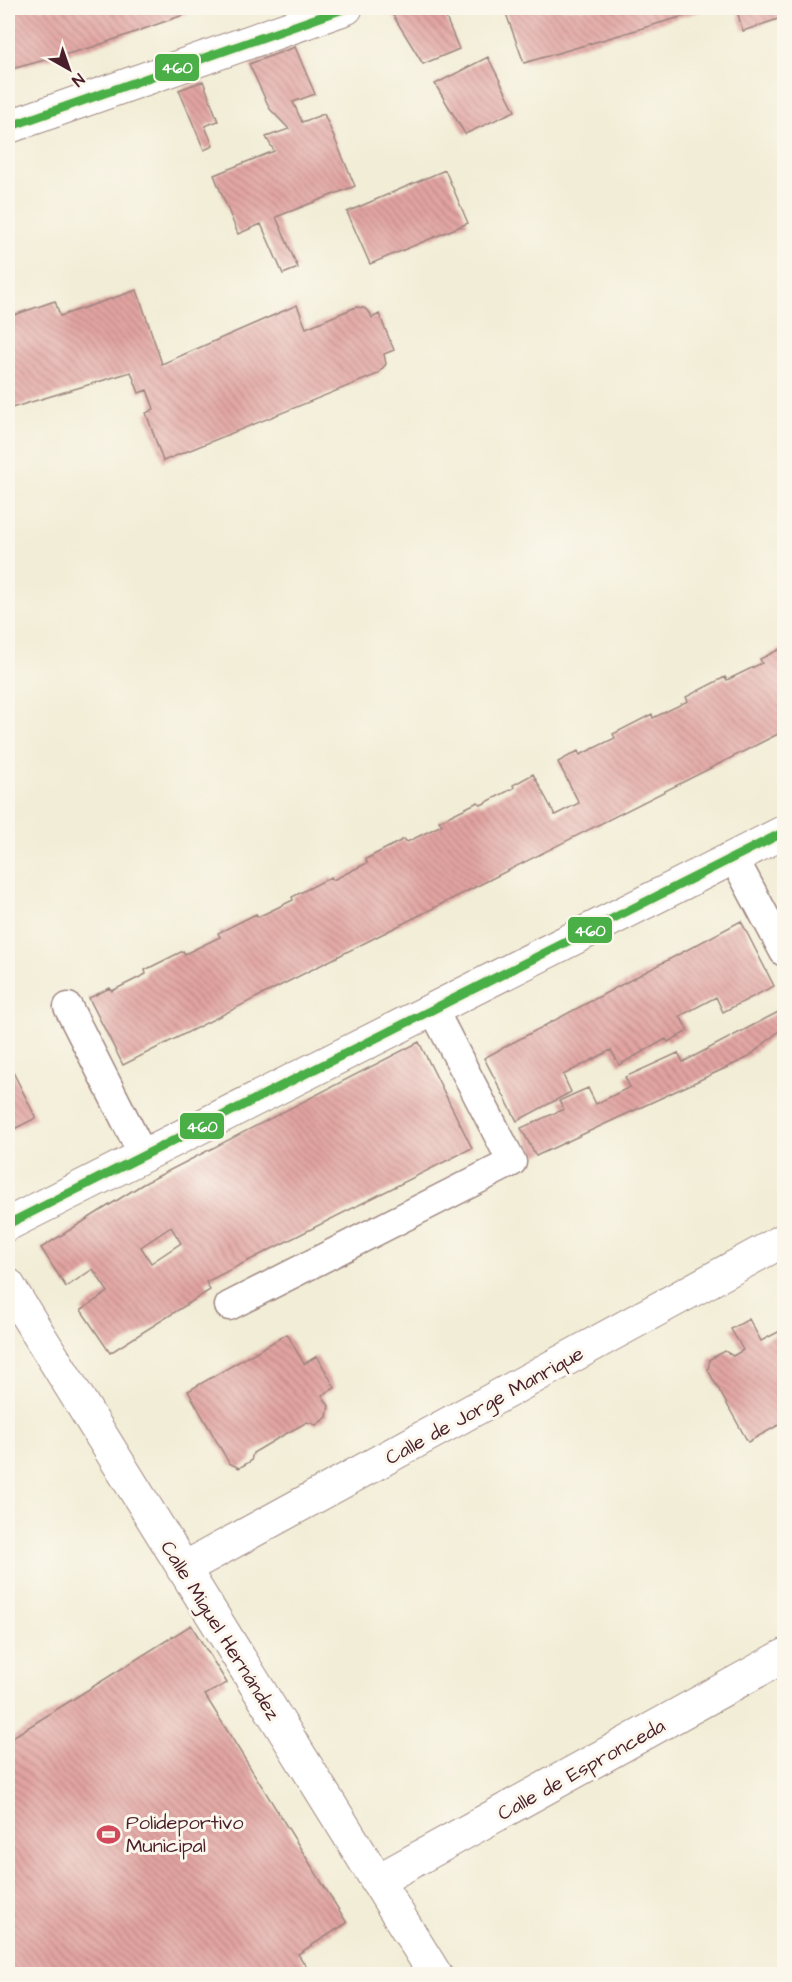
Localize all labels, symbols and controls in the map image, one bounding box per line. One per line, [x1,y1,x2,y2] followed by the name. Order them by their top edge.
[39,39,99,99] north arrow
[154,53,200,82] line badge: 460
[161,57,193,79] text: 460
[67,68,89,91] text: N
[567,916,613,944] line badge: 460
[574,920,606,942] text: 460
[179,1112,225,1140] line badge: 460
[186,1116,218,1138] text: 460
[380,1340,589,1473] street label: Calle de Jorge Manrique
[153,1536,287,1726] street label: Calle Miguel Hernández
[493,1712,670,1828] street label: Calle de Espronceda
[126,1809,243,1860] place label: Polideportivo Municipal
[95,1821,121,1847] sports icon: Polideportivo Municipal

